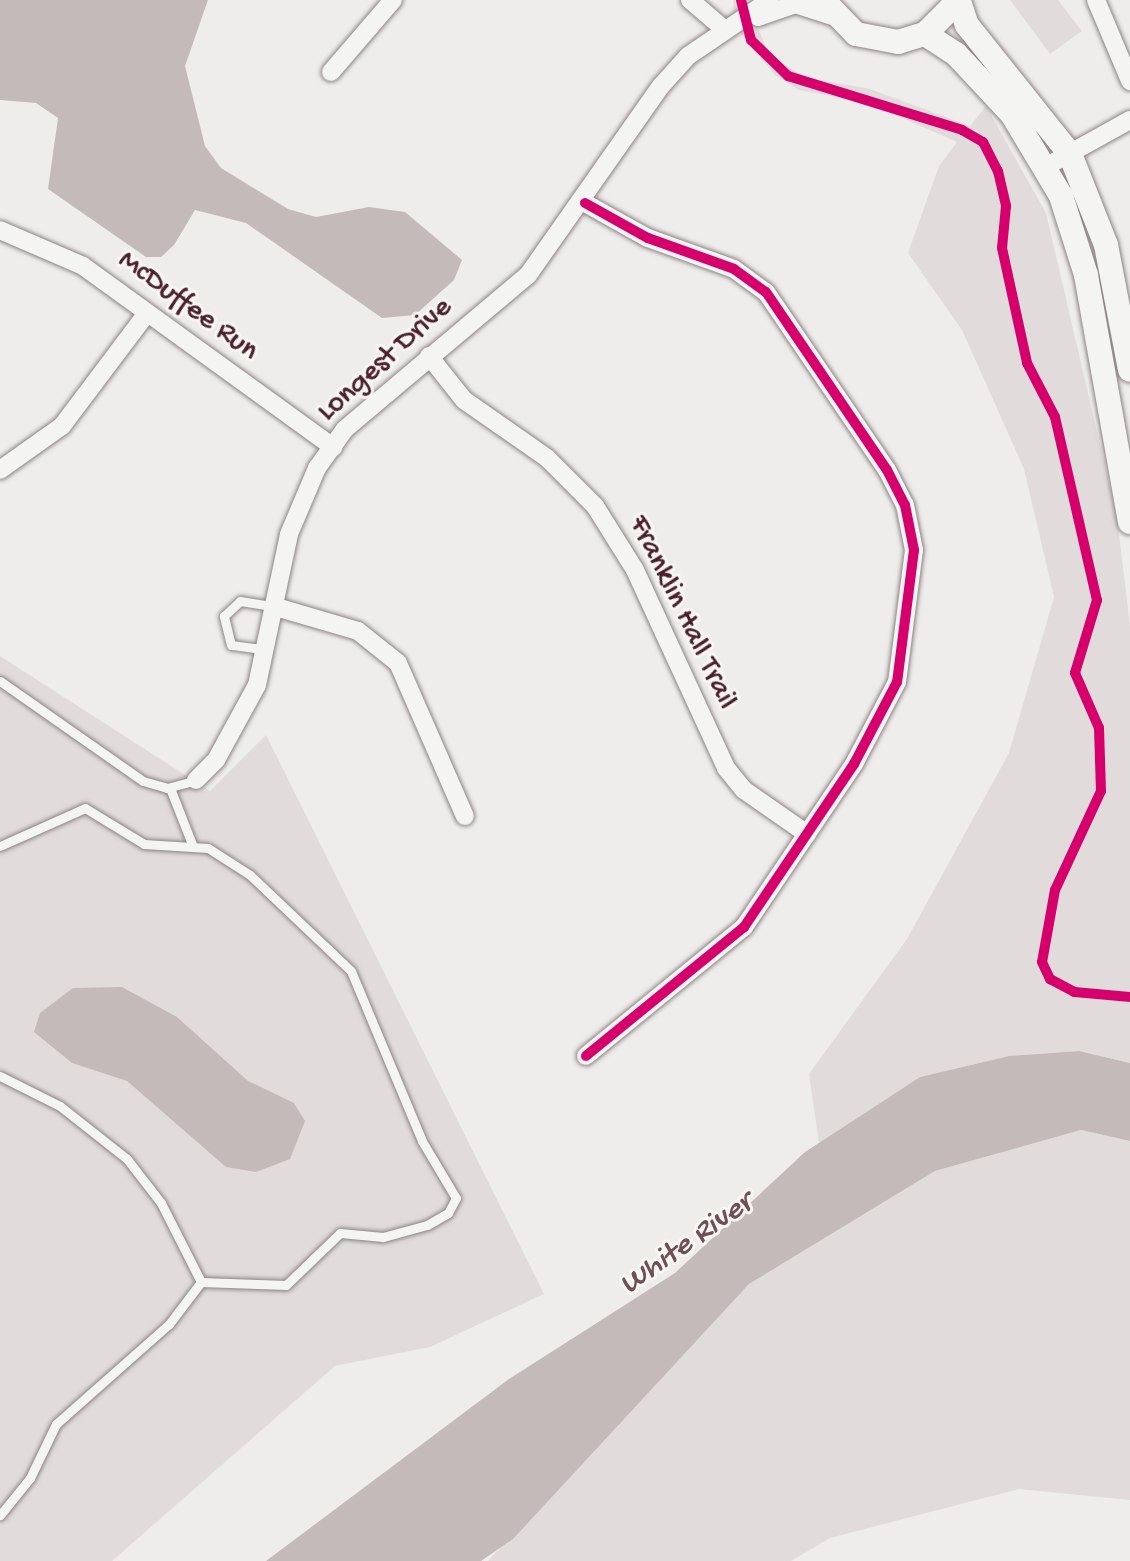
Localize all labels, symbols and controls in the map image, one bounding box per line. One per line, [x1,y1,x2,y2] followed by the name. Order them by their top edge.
[110,244,264,370] street label: McDuffee Run
[311,291,461,431] street label: Longest Drive
[619,510,743,716] street label: Franklin Hall Trail
[613,1185,761,1305] water label: White River

